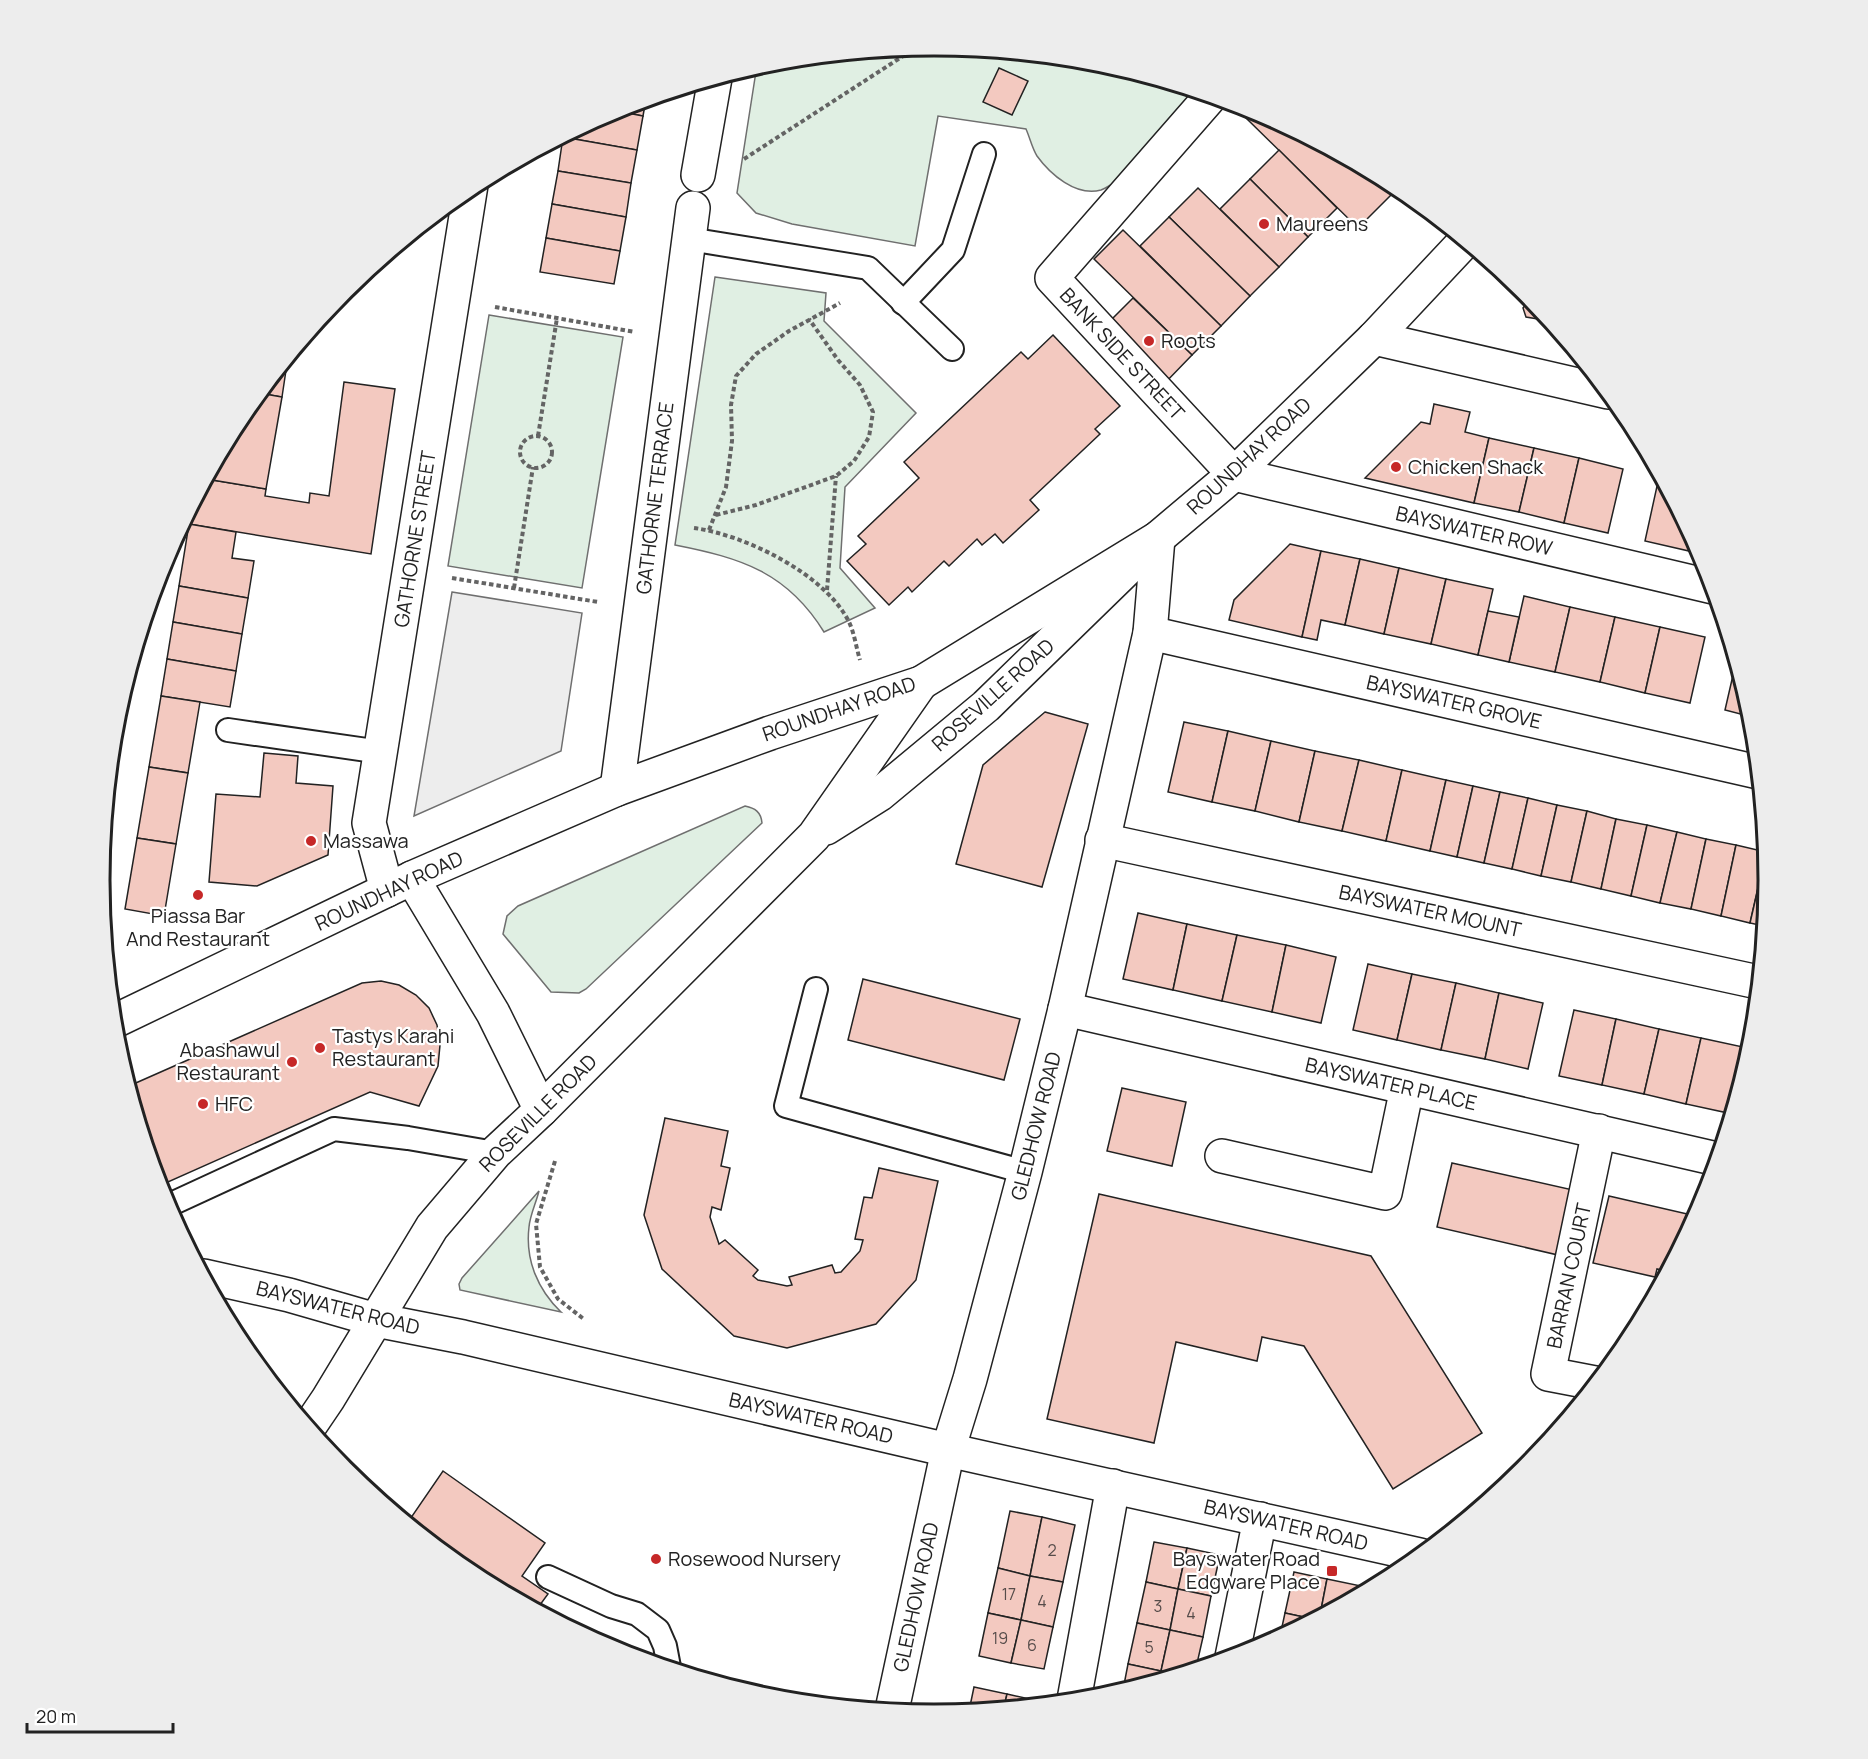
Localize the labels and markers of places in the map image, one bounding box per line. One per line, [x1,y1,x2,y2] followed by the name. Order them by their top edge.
[1276,210,1368,237] place label: Maureens
[1257,217,1271,231] marker: Maureens
[1161,327,1216,354] place label: Roots
[1142,334,1156,348] marker: Roots
[1408,453,1544,480] place label: Chicken Shack
[1389,460,1403,474] marker: Chicken Shack
[323,827,409,854] place label: Massawa
[304,834,318,848] marker: Massawa
[191,888,205,902] marker: Piassa Bar And Restaurant
[126,902,270,952] place label: Piassa Bar And Restaurant
[332,1022,454,1072] place label: Tastys Karahi Restaurant
[176,1036,280,1086] place label: Abashawul Restaurant
[313,1041,327,1055] marker: Tastys Karahi Restaurant
[285,1055,299,1069] marker: Abashawul Restaurant
[215,1090,253,1117] place label: HFC
[196,1097,210,1111] marker: HFC
[668,1545,841,1572] place label: Rosewood Nursery
[1173,1545,1320,1595] place label: Bayswater Road Edgware Place
[649,1552,663,1566] marker: Rosewood Nursery
[1325,1564,1339,1578] marker: Bayswater Road Edgware Place

